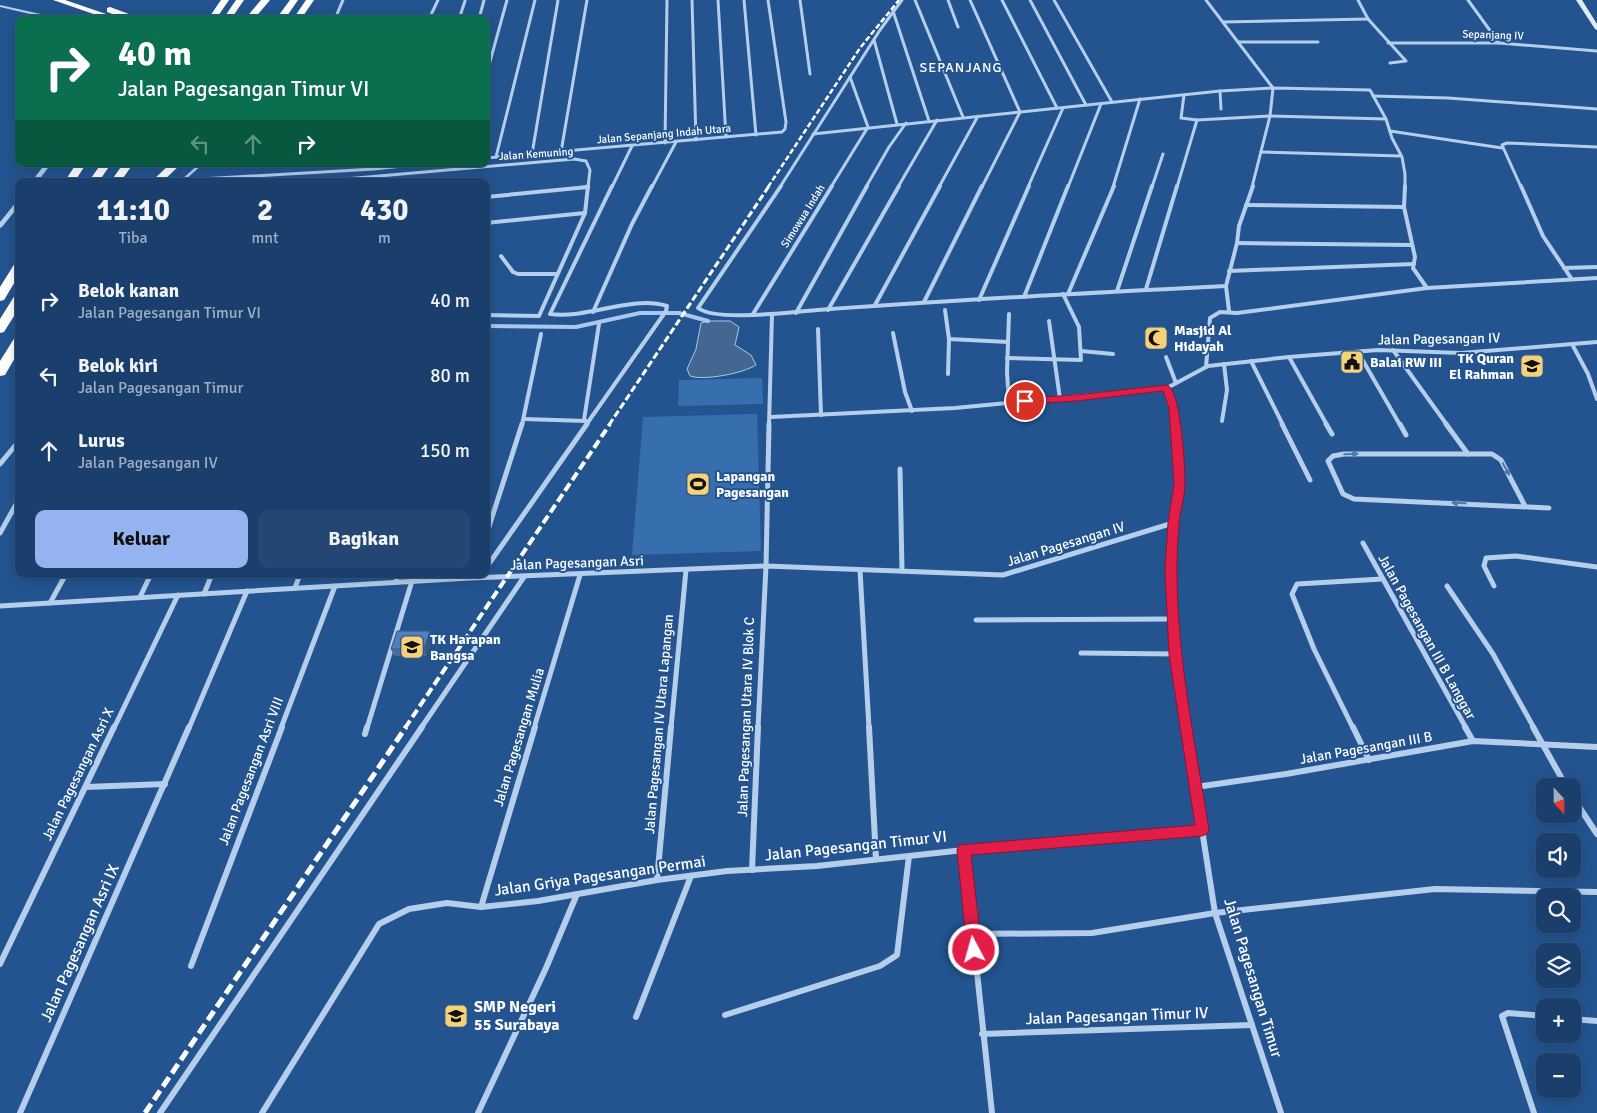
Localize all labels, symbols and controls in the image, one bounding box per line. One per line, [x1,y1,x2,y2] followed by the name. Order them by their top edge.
[1462,27,1525,43] street label: Sepanjang IV
[118,32,192,75] text: 40 m
[35,35,100,100] icon: right
[920,59,1002,76] district label: SEPANJANG
[118,75,369,102] text: Jalan Pagesangan Timur VI
[596,122,732,146] street label: Jalan Sepanjang Indah Utara
[186,130,214,158] icon: left
[239,130,267,158] icon: ahead
[292,130,320,158] icon: right
[498,145,574,163] street label: Jalan Kemuning
[778,182,828,250] street label: Simowua Indah
[96,192,170,229] text: 11:10
[257,192,273,229] text: 2
[360,192,409,229] text: 430
[119,228,148,248] text: Tiba
[251,228,279,248] text: mnt
[378,228,391,248] text: m
[78,279,179,303] text: Belok kanan
[35,287,63,315] icon: right
[430,289,470,313] text: 40 m
[78,303,261,323] text: Jalan Pagesangan Timur VI
[1174,322,1232,355] place label: Masjid Al Hidayah
[1143,325,1169,351] mosque icon: Masjid Al Hidayah
[1378,329,1500,349] street label: Jalan Pagesangan IV
[1339,349,1365,375] public building icon: Balai RW III
[1449,350,1514,383] place label: TK Quran El Rahman
[1519,353,1545,379] school or university icon: TK Quran El Rahman
[78,354,158,378] text: Belok kiri
[1370,354,1442,371] place label: Balai RW III
[35,362,63,390] icon: left
[430,364,470,388] text: 80 m
[78,378,243,398] text: Jalan Pagesangan Timur
[1004,380,1046,422] pin
[1011,387,1039,415] icon: arrive
[78,429,125,453] text: Lurus
[35,437,63,465] icon: ahead
[420,439,470,463] text: 150 m
[1343,450,1359,458] one-way arrow
[78,453,218,473] text: Jalan Pagesangan IV
[1502,462,1510,476] one-way arrow
[716,468,789,501] place label: Lapangan Pagesangan
[685,471,711,497] sports icon: Lapangan Pagesangan
[1451,499,1467,507] one-way arrow
[35,510,248,568] button: Keluar
[258,510,470,568] button: Bagikan
[1005,518,1127,570] street label: Jalan Pagesangan IV
[510,552,644,574] street label: Jalan Pagesangan Asri
[1374,552,1480,723] street label: Jalan Pagesangan III B Langgar
[641,613,677,835] street label: Jalan Pagesangan IV Utara Lapangan
[734,617,758,817] street label: Jalan Pagesangan Utara IV Blok C
[430,631,501,664] place label: TK Harapan Bangsa
[399,634,425,660] school or university icon: TK Harapan Bangsa
[490,666,548,808] street label: Jalan Pagesangan Mulia
[215,694,287,848] street label: Jalan Pagesangan Asri VIII
[39,705,117,843] street label: Jalan Pagesangan Asri X
[1299,728,1433,768] street label: Jalan Pagesangan III B
[1536,778,1581,822] north arrow
[1536,778,1581,1098] map controls
[764,826,948,866] street label: Jalan Pagesangan Timur VI
[1536,833,1581,878] button: sound
[493,851,707,901] street label: Jalan Griya Pagesangan Permai
[36,860,124,1025] street label: Jalan Pagesangan Asri IX
[1536,888,1581,933] button: search
[1219,896,1287,1060] street label: Jalan Pagesangan Timur
[947,923,999,975] position arrow
[1536,943,1581,988] button: layers
[474,997,559,1035] place label: SMP Negeri 55 Surabaya
[1536,998,1581,1043] button: +
[443,1003,469,1029] school or university icon: SMP Negeri 55 Surabaya
[1025,1003,1209,1029] street label: Jalan Pagesangan Timur IV
[1536,1053,1581,1098] button: −

